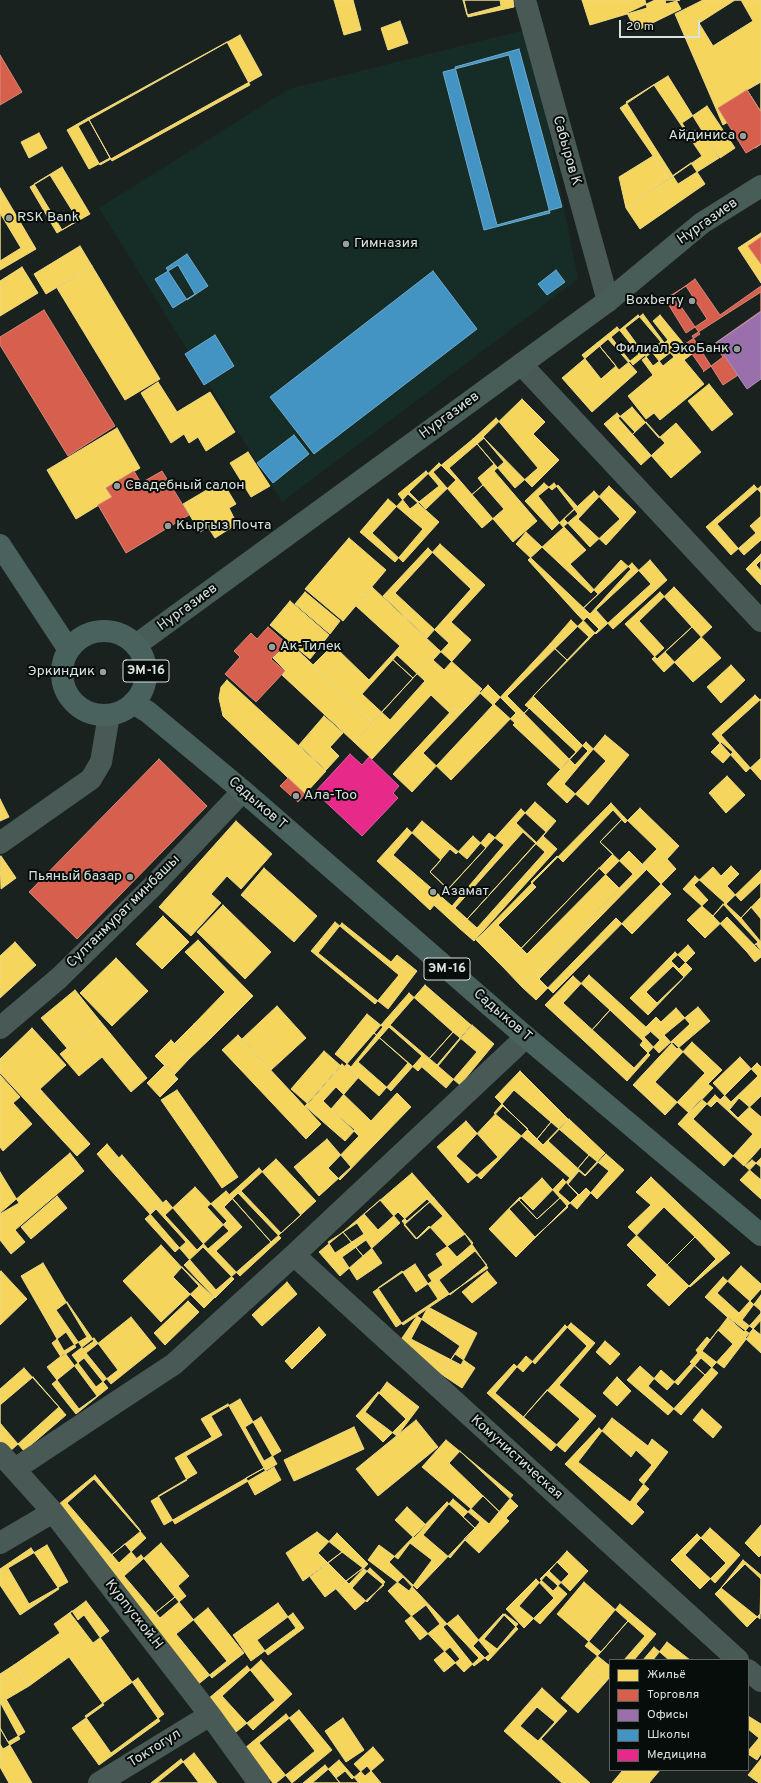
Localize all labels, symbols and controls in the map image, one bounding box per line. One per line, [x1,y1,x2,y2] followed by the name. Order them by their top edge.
[621,12,702,38] scale bar
[626,19,654,35] text: 20 m
[548,114,584,188] street label: Сабыров К
[668,128,735,144] place label: Айдиниса
[738,131,748,141] marker: Айдиниса
[675,195,741,249] street label: Нургазиев
[17,210,79,226] place label: RSK Bank
[4,213,14,223] marker: RSK Bank
[354,236,418,252] place label: Гимназия
[341,239,351,249] marker: Гимназия
[626,293,684,309] place label: Boxberry
[687,296,697,306] marker: Boxberry
[616,341,729,357] place label: Филиал ЭкоБанк
[732,344,742,354] marker: Филиал ЭкоБанк
[417,389,483,443] street label: Нургазиев
[125,478,245,494] place label: Cвадебный салон
[112,481,122,491] marker: Cвадебный салон
[176,518,271,534] place label: Кыргыз Почта
[163,521,173,531] marker: Кыргыз Почта
[155,581,221,635] street label: Нургазиев
[280,639,342,655] place label: Ак-Тилек
[267,642,277,652] marker: Ак-Тилек
[123,660,169,682] road number: ЭМ-16
[28,664,95,680] place label: Эркиндик
[98,667,108,677] marker: Эркиндик
[224,774,290,834] street label: Садыков Т
[304,788,357,804] place label: Ала-Тоо
[291,791,301,801] marker: Ала-Тоо
[64,852,184,972] street label: Султанмурат минбашы
[28,869,122,885] place label: Пьяный базар
[125,872,135,882] marker: Пьяный базар
[441,884,489,900] place label: Азамат
[428,887,438,897] marker: Азамат
[424,958,470,980] road number: ЭМ-16
[469,986,535,1046] street label: Садыков Т
[466,1412,566,1504] street label: Комунистическая
[101,1577,165,1653] street label: Курпуской.Н
[609,1659,749,1771] legend
[647,1667,686,1683] text: Жильё
[647,1687,699,1703] text: Торговля
[647,1707,688,1723] text: Офисы
[126,1726,184,1772] street label: Токтогул
[647,1727,690,1743] text: Школы
[647,1747,706,1763] text: Медицина

